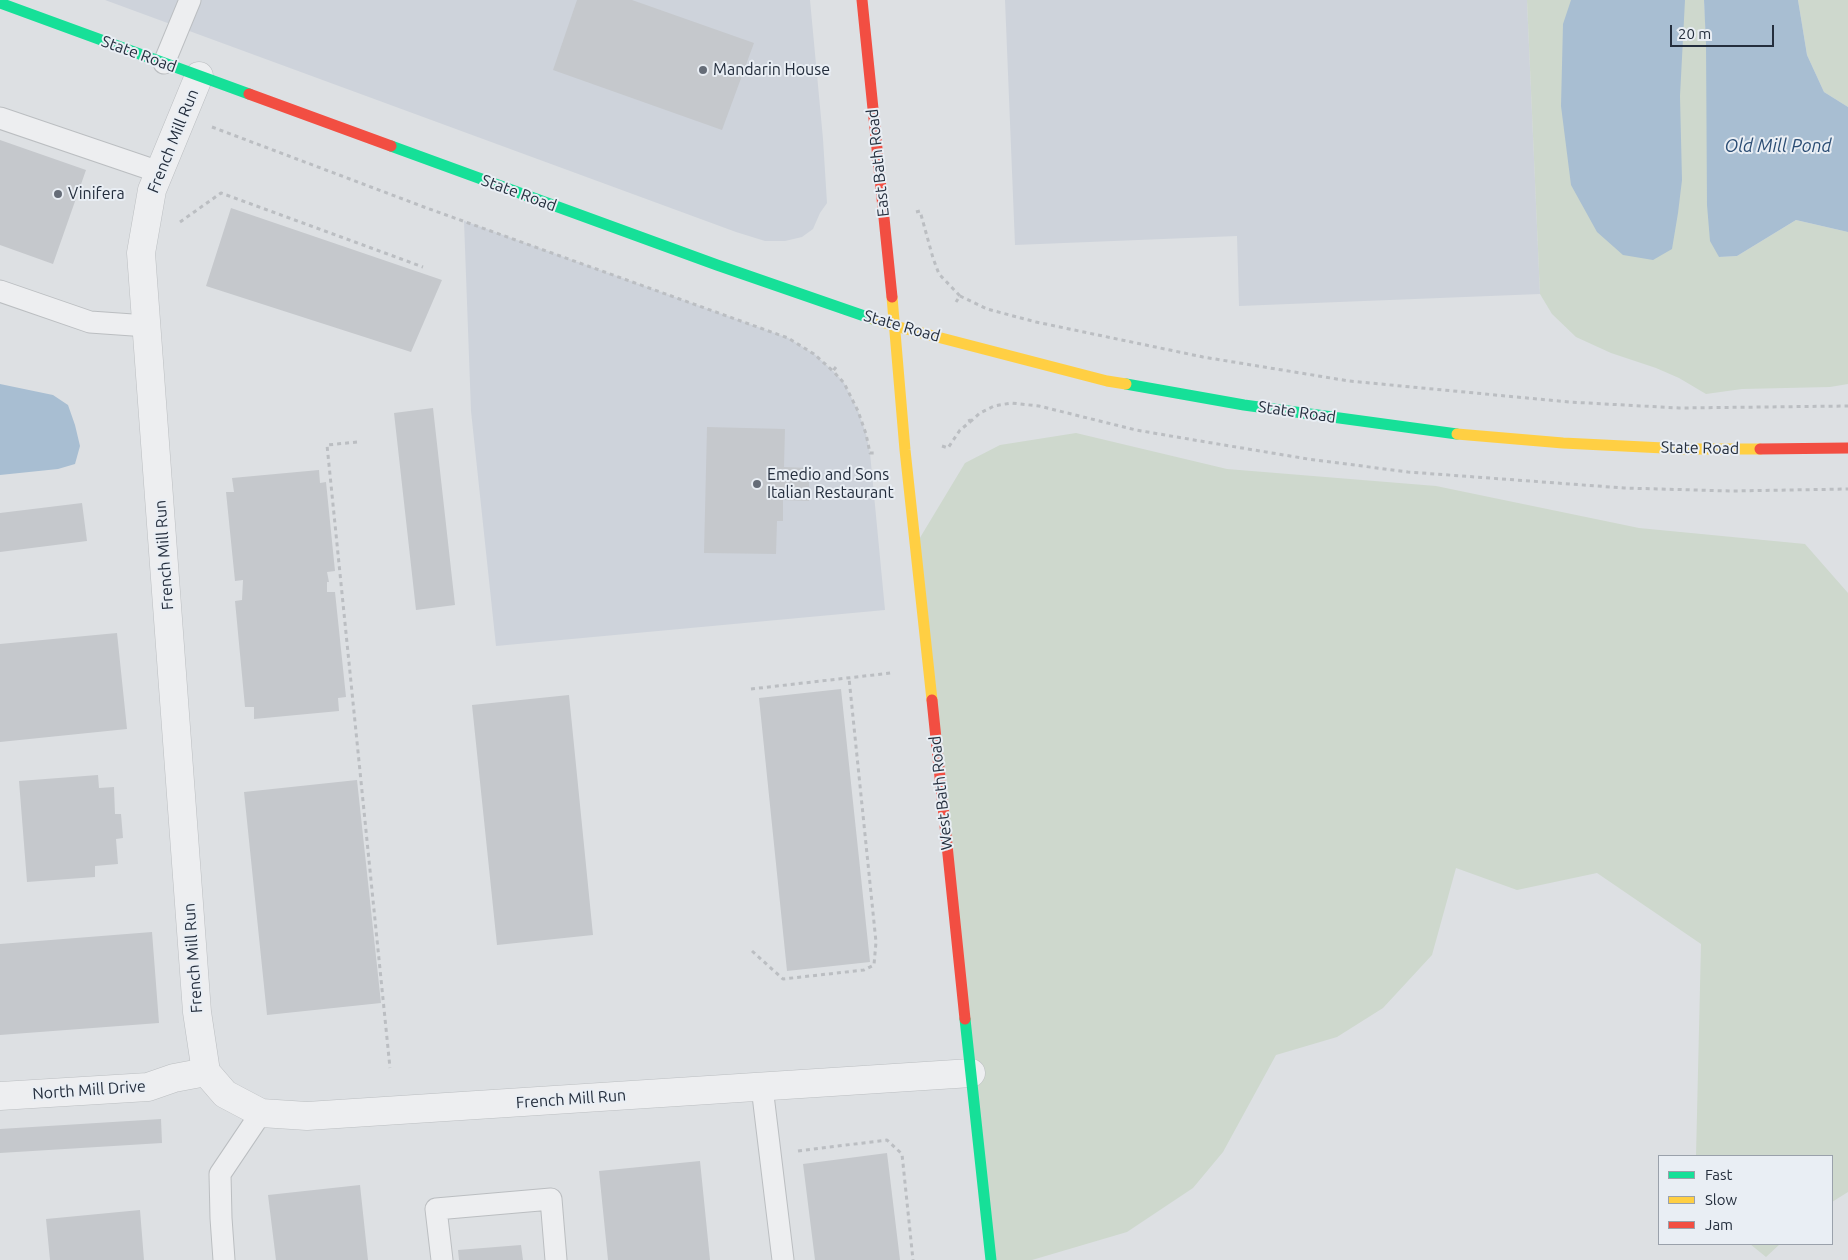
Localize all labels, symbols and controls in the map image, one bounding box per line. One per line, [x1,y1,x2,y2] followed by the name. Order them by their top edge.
[1673,15,1777,47] scale bar
[1678,25,1711,42] text: 20 m
[99,32,179,76] street label: State Road
[713,60,830,80] place label: Mandarin House
[697,64,709,76] marker: Mandarin House
[143,86,203,196] street label: French Mill Run
[863,108,893,218] street label: East Bath Road
[1724,135,1832,157] water label: Old Mill Pond
[479,171,559,215] street label: State Road
[68,184,125,204] place label: Vinifera
[52,188,64,200] marker: Vinifera
[862,306,942,346] street label: State Road
[1257,397,1337,427] street label: State Road
[1661,438,1739,458] street label: State Road
[767,465,894,503] place label: Emedio and Sons Italian Restaurant
[751,478,763,490] marker: Emedio and Sons Italian Restaurant
[151,499,177,611] street label: French Mill Run
[925,735,957,851] street label: West Bath Road
[180,902,206,1014] street label: French Mill Run
[32,1076,146,1104] street label: North Mill Drive
[515,1086,627,1112] street label: French Mill Run
[1658,1155,1833,1245] legend
[1705,1166,1732,1183] text: Fast
[1705,1191,1737,1208] text: Slow
[1705,1216,1733,1233] text: Jam

